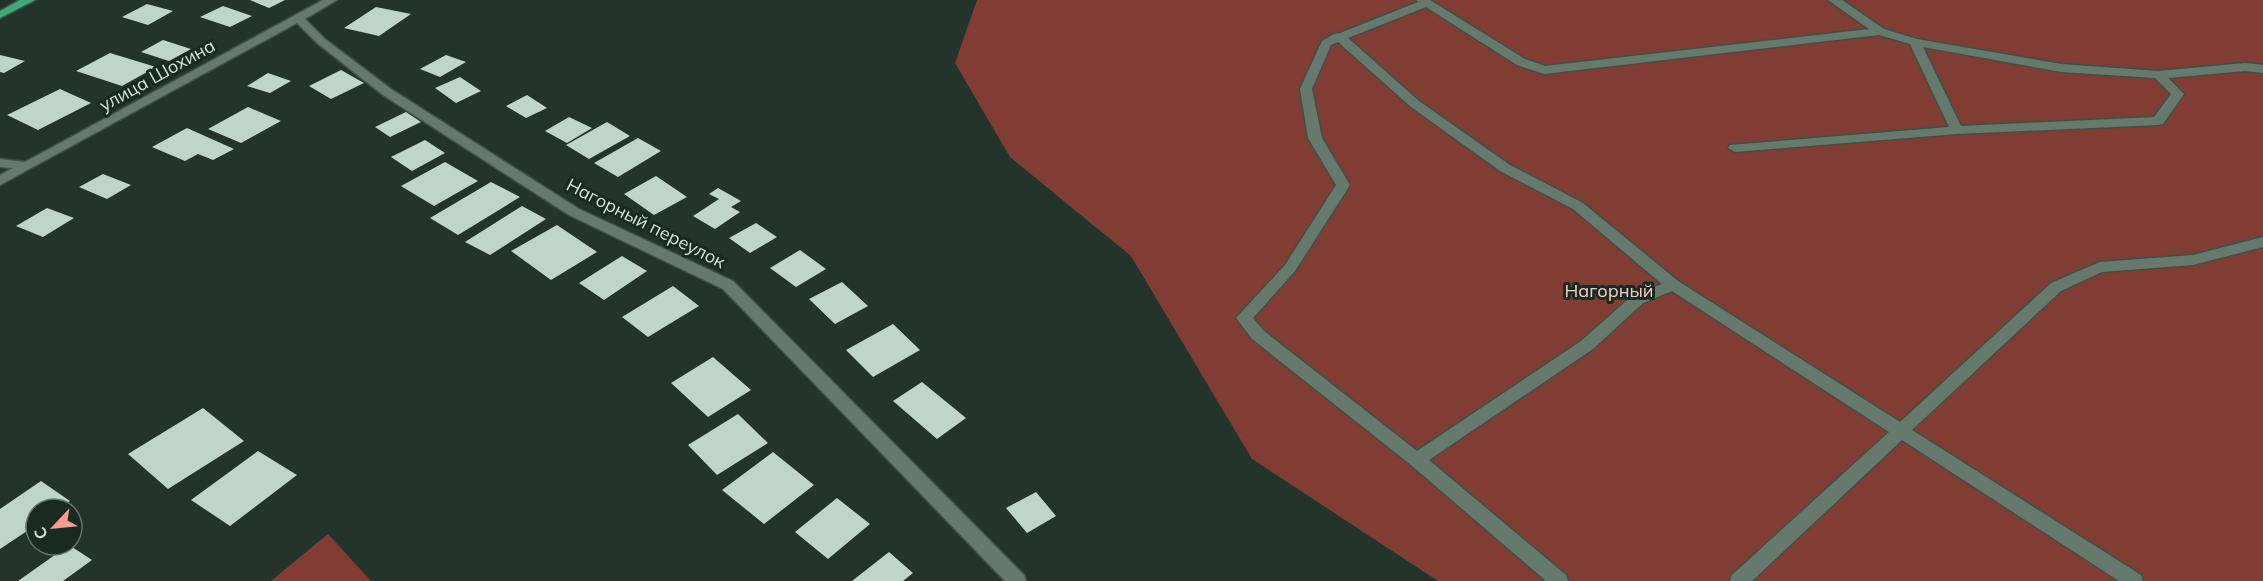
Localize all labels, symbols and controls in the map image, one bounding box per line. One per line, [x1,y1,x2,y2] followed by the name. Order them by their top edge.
[95,34,219,116] street label: улица Шохина
[563,173,730,273] street label: Нагорный переулок
[1564,279,1654,302] park label: Нагорный
[24,497,84,557] north arrow
[29,524,52,543] text: С

